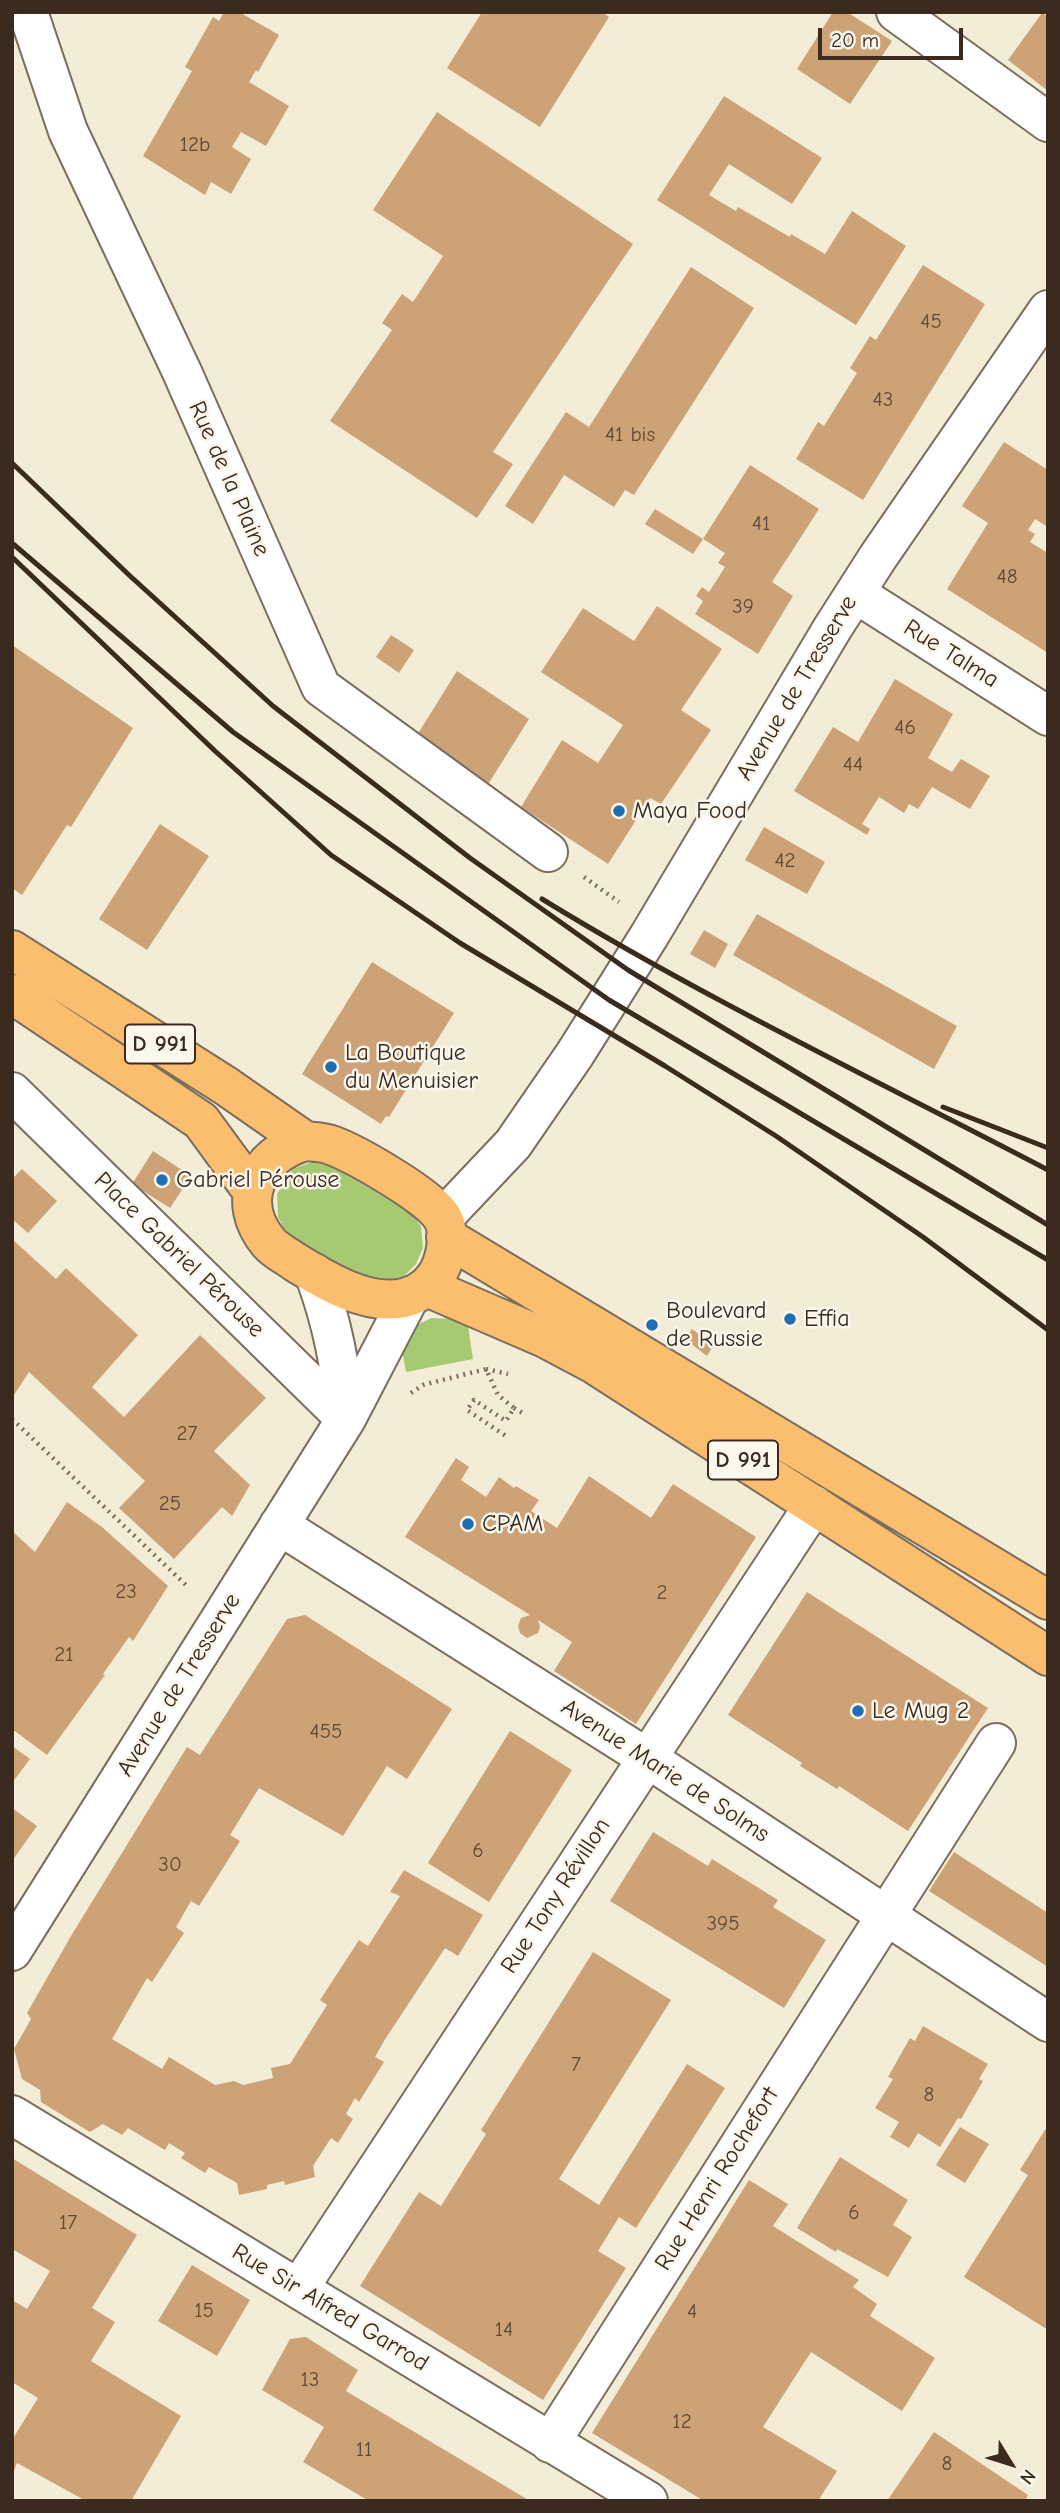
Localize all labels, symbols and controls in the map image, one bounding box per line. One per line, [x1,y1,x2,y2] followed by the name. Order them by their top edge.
[822,14,967,58] scale bar
[831,28,879,52] text: 20 m
[180,132,210,158] house number: 12b
[920,309,942,335] house number: 45
[873,387,893,413] house number: 43
[182,397,276,561] street label: Rue de la Plaine
[605,422,655,448] house number: 41 bis
[752,511,770,537] house number: 41
[997,564,1017,590] house number: 48
[730,590,864,786] street label: Avenue de Tresserve
[732,594,754,620] house number: 39
[898,613,1004,695] street label: Rue Talma
[894,715,916,741] house number: 46
[843,752,863,778] house number: 44
[633,797,747,825] place label: Maya Food
[611,803,627,819] marker: Maya Food
[774,848,796,874] house number: 42
[125,1024,195,1064] road number: D 991
[345,1039,478,1095] place label: La Boutique du Menuisier
[323,1059,339,1075] marker: La Boutique du Menuisier
[88,1166,270,1344] street label: Place Gabriel Pérouse
[176,1166,339,1194] place label: Gabriel Pérouse
[154,1172,170,1188] marker: Gabriel Pérouse
[666,1297,767,1353] place label: Boulevard de Russie
[804,1305,850,1333] place label: Effia
[782,1311,798,1327] marker: Effia
[644,1317,660,1333] marker: Boulevard de Russie
[177,1421,197,1447] house number: 27
[708,1441,778,1480] road number: D 991
[159,1491,181,1517] house number: 25
[482,1510,543,1538] place label: CPAM
[460,1516,476,1532] marker: CPAM
[115,1579,137,1605] house number: 23
[657,1580,667,1606] house number: 2
[111,1588,247,1782] street label: Avenue de Tresserve
[54,1642,74,1668] house number: 21
[556,1693,774,1849] street label: Avenue Marie de Solms
[872,1697,969,1725] place label: Le Mug 2
[850,1703,866,1719] marker: Le Mug 2
[310,1719,342,1745] house number: 455
[495,1813,617,1979] street label: Rue Tony Révillon
[472,1838,484,1864] house number: 6
[158,1852,182,1878] house number: 30
[706,1911,740,1937] house number: 395
[571,2052,581,2078] house number: 7
[649,2082,785,2276] street label: Rue Henri Rochefort
[924,2082,934,2108] house number: 8
[848,2200,860,2226] house number: 6
[59,2210,77,2236] house number: 17
[226,2238,434,2378] street label: Rue Sir Alfred Garrod
[194,2298,214,2324] house number: 15
[687,2299,697,2325] house number: 4
[495,2317,513,2343] house number: 14
[301,2367,319,2393] house number: 13
[672,2409,692,2435] house number: 12
[976,2429,1046,2499] north arrow
[356,2437,372,2463] house number: 11
[942,2451,952,2477] house number: 8
[1015,2465,1040,2489] text: N

